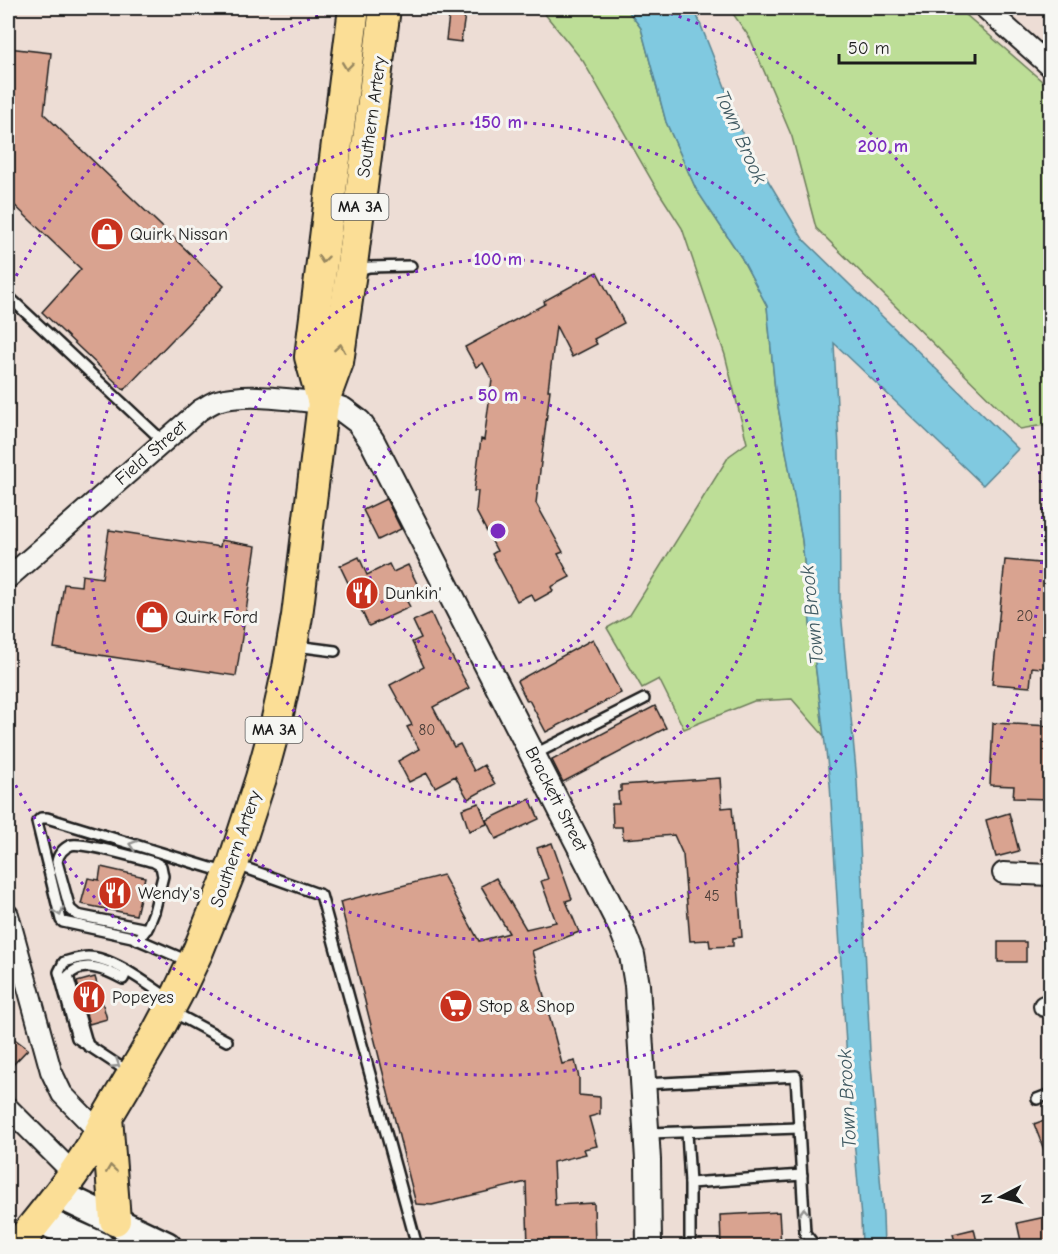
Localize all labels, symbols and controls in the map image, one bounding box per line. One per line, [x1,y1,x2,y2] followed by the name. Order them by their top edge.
[839,27,976,65] scale bar
[848,38,890,59] text: 50 m
[353,54,391,179] street label: Southern Artery
[342,61,354,70] one-way arrow
[710,87,772,187] water label: Town Brook
[474,112,522,133] text: 150 m
[858,136,908,157] text: 200 m
[332,194,388,220] road number: MA 3A
[89,216,125,252] shop icon: Quirk Nissan
[130,224,228,245] place label: Quirk Nissan
[474,249,522,270] text: 100 m
[317,254,329,264] one-way arrow
[333,343,345,352] one-way arrow
[478,385,518,406] text: 50 m
[111,416,192,490] street label: Field Street
[488,521,508,541] centre of rings
[795,564,829,666] water label: Town Brook
[344,575,380,611] restaurant icon: Dunkin'
[385,583,442,604] place label: Dunkin'
[134,599,170,635] shop icon: Quirk Ford
[175,607,258,628] place label: Quirk Ford
[1017,607,1033,625] house number: 20
[246,717,302,743] road number: MA 3A
[419,721,435,739] house number: 80
[521,743,592,856] street label: Brackett Street
[206,787,266,910] street label: Southern Artery
[128,840,139,852] one-way arrow
[97,875,133,911] restaurant icon: Wendy's
[138,883,200,904] place label: Wendy's
[704,887,720,905] house number: 45
[52,906,65,916] one-way arrow
[71,979,107,1015] restaurant icon: Popeyes
[112,987,174,1008] place label: Popeyes
[438,988,474,1024] supermarket icon: Stop & Shop
[479,996,575,1017] place label: Stop & Shop
[833,1048,861,1149] water label: Town Brook
[109,1056,120,1067] one-way arrow
[105,1164,118,1173] one-way arrow
[971,1167,1031,1227] north arrow
[978,1192,997,1205] text: N
[798,1208,811,1217] one-way arrow

